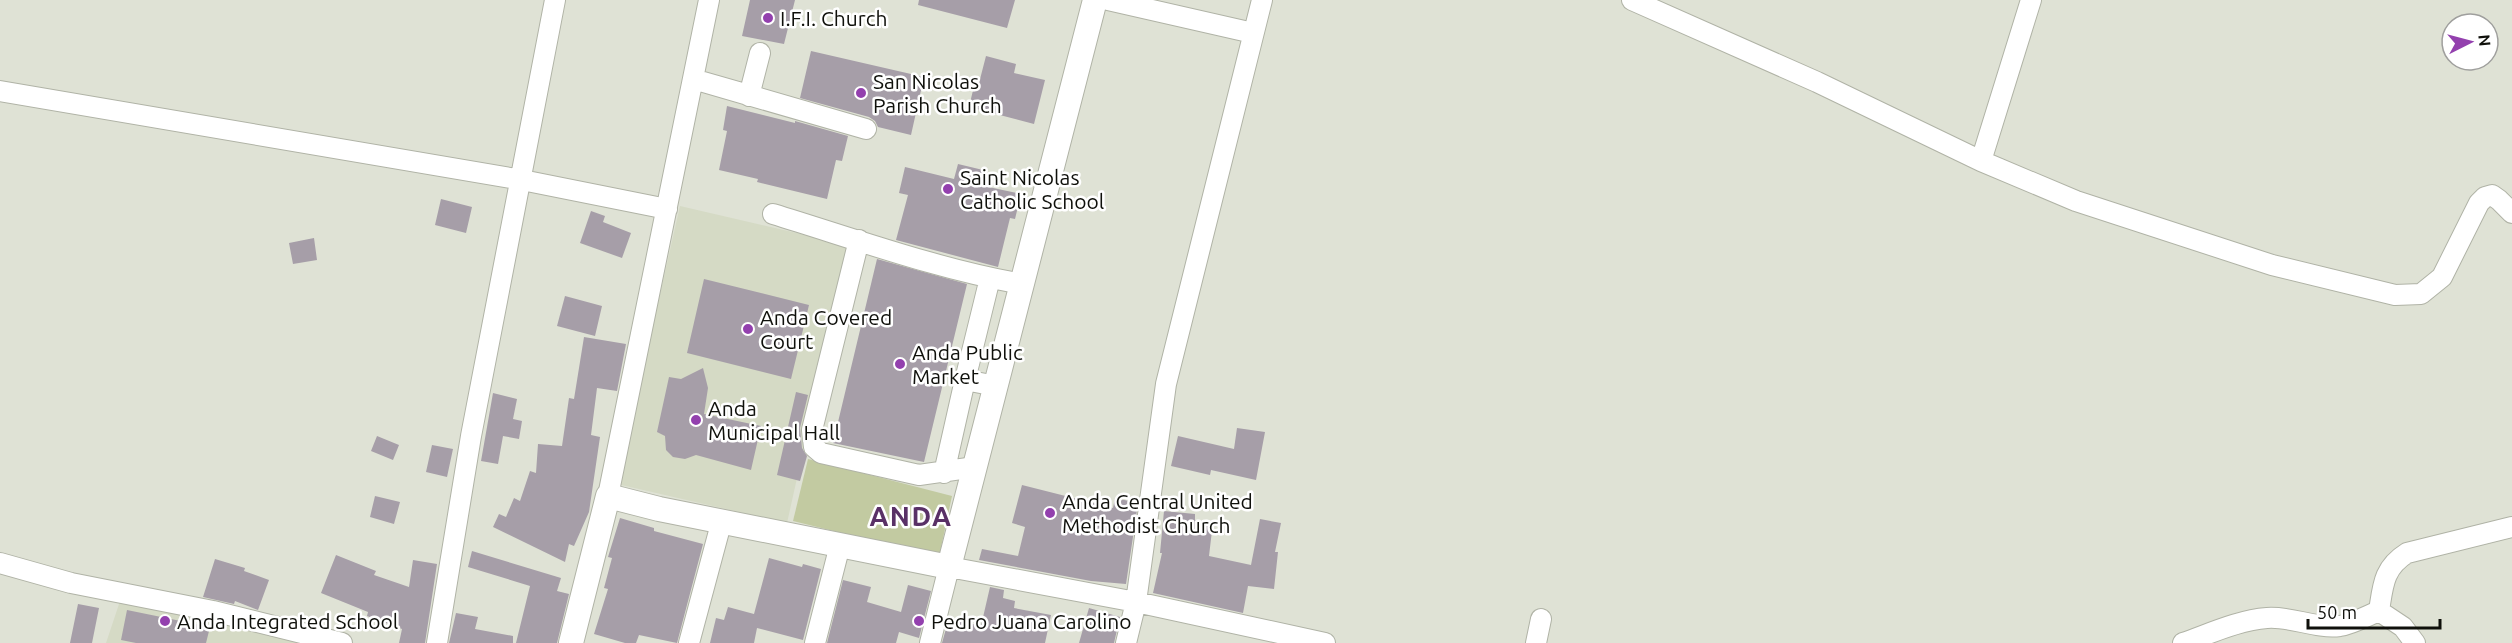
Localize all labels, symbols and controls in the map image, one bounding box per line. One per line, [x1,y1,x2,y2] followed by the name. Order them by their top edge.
[780,6,888,30] place label: I.F.I. Church
[761,11,775,25] marker: I.F.I. Church
[2440,12,2500,72] north arrow
[2475,34,2494,47] text: N
[873,69,1002,117] place label: San Nicolas Parish Church
[854,86,868,100] marker: San Nicolas Parish Church
[960,165,1104,213] place label: Saint Nicolas Catholic School
[941,182,955,196] marker: Saint Nicolas Catholic School
[760,305,892,353] place label: Anda Covered Court
[741,322,755,336] marker: Anda Covered Court
[912,340,1023,388] place label: Anda Public Market
[893,357,907,371] marker: Anda Public Market
[708,396,840,444] place label: Anda Municipal Hall
[689,413,703,427] marker: Anda Municipal Hall
[1062,489,1253,537] place label: Anda Central United Methodist Church
[869,501,953,531] district label: ANDA
[1043,506,1057,520] marker: Anda Central United Methodist Church
[2308,592,2440,630] scale bar
[2317,602,2357,622] text: 50 m
[177,609,398,633] place label: Anda Integrated School
[931,609,1132,633] place label: Pedro Juana Carolino
[158,614,172,628] marker: Anda Integrated School
[912,614,926,628] marker: Pedro Juana Carolino

